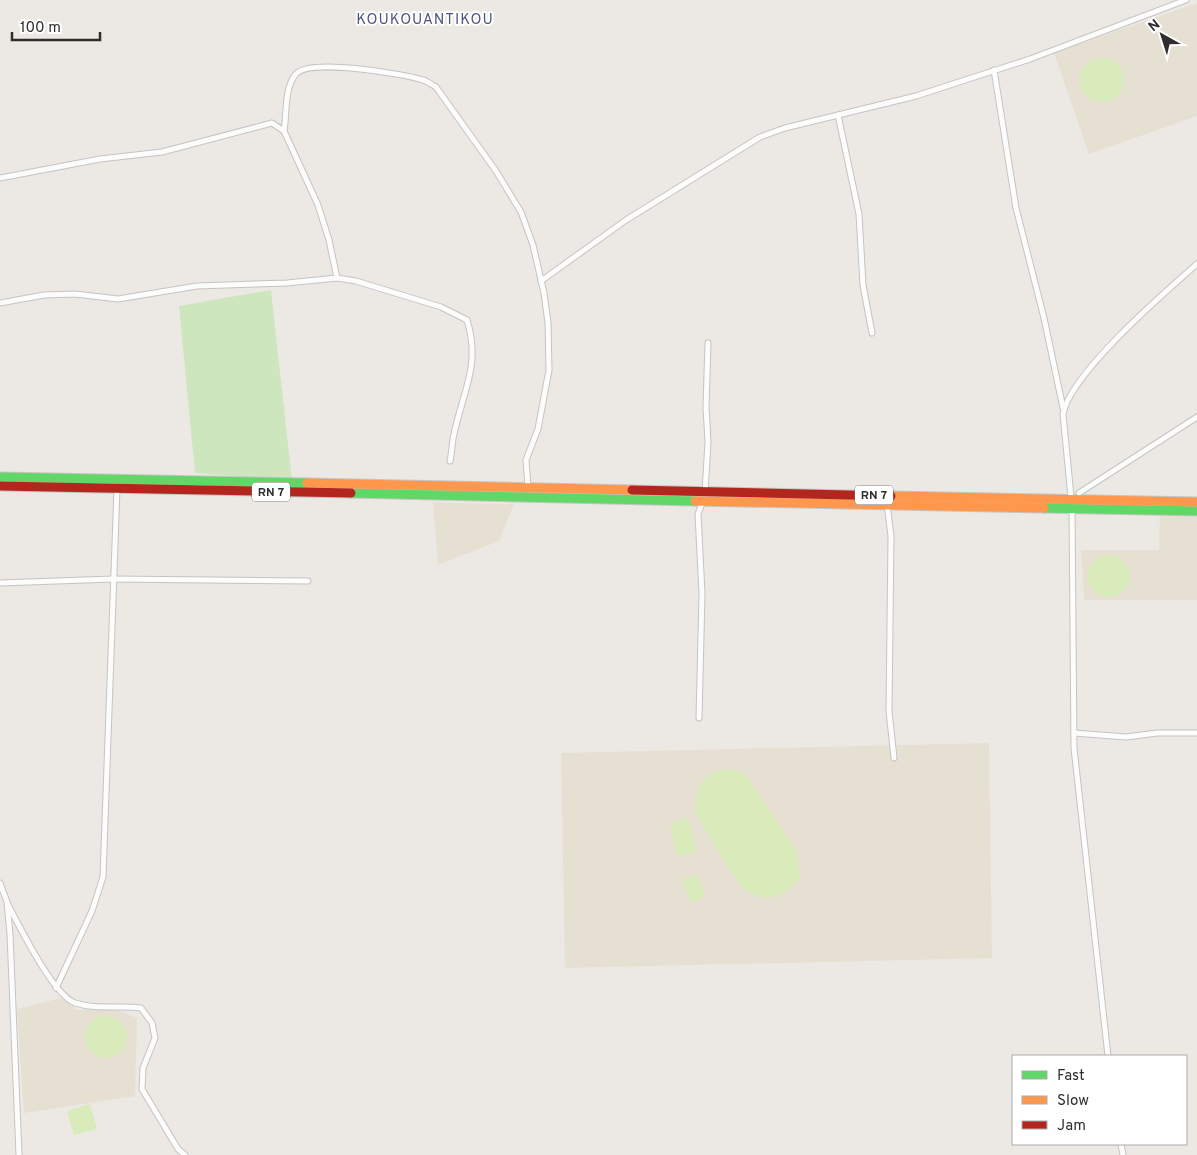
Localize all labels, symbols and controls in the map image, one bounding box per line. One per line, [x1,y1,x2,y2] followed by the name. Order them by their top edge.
[12,10,100,42] scale bar
[1137,10,1187,60] north arrow
[356,11,494,30] district label: KOUKOUANTIKOU
[1146,16,1164,36] text: N
[20,19,61,38] text: 100 m
[252,482,290,502] road number: RN 7
[855,486,893,504] road number: RN 7
[1012,1055,1187,1145] legend
[1057,1067,1085,1086] text: Fast
[1057,1092,1089,1111] text: Slow
[1057,1117,1086,1136] text: Jam

